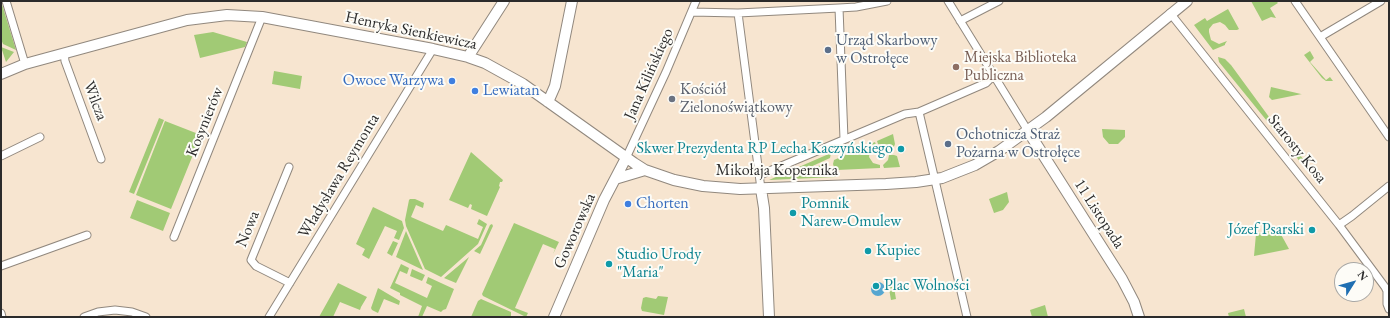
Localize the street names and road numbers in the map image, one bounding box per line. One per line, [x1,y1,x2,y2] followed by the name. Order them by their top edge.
[343,8,479,54] street label: Henryka Sienkiewicza
[620,25,678,123] street label: Jana Kilińskiego
[79,79,111,123] street label: Wilcza
[182,84,228,160] street label: Kosynierów
[294,110,384,242] street label: Władysława Reymonta
[1263,111,1331,187] street label: Starosty Kosa
[716,161,838,181] street label: Mikołaja Kopernika
[1069,176,1129,252] street label: 11 Listopada
[550,190,600,272] street label: Goworowska
[232,208,264,250] street label: Nowa

